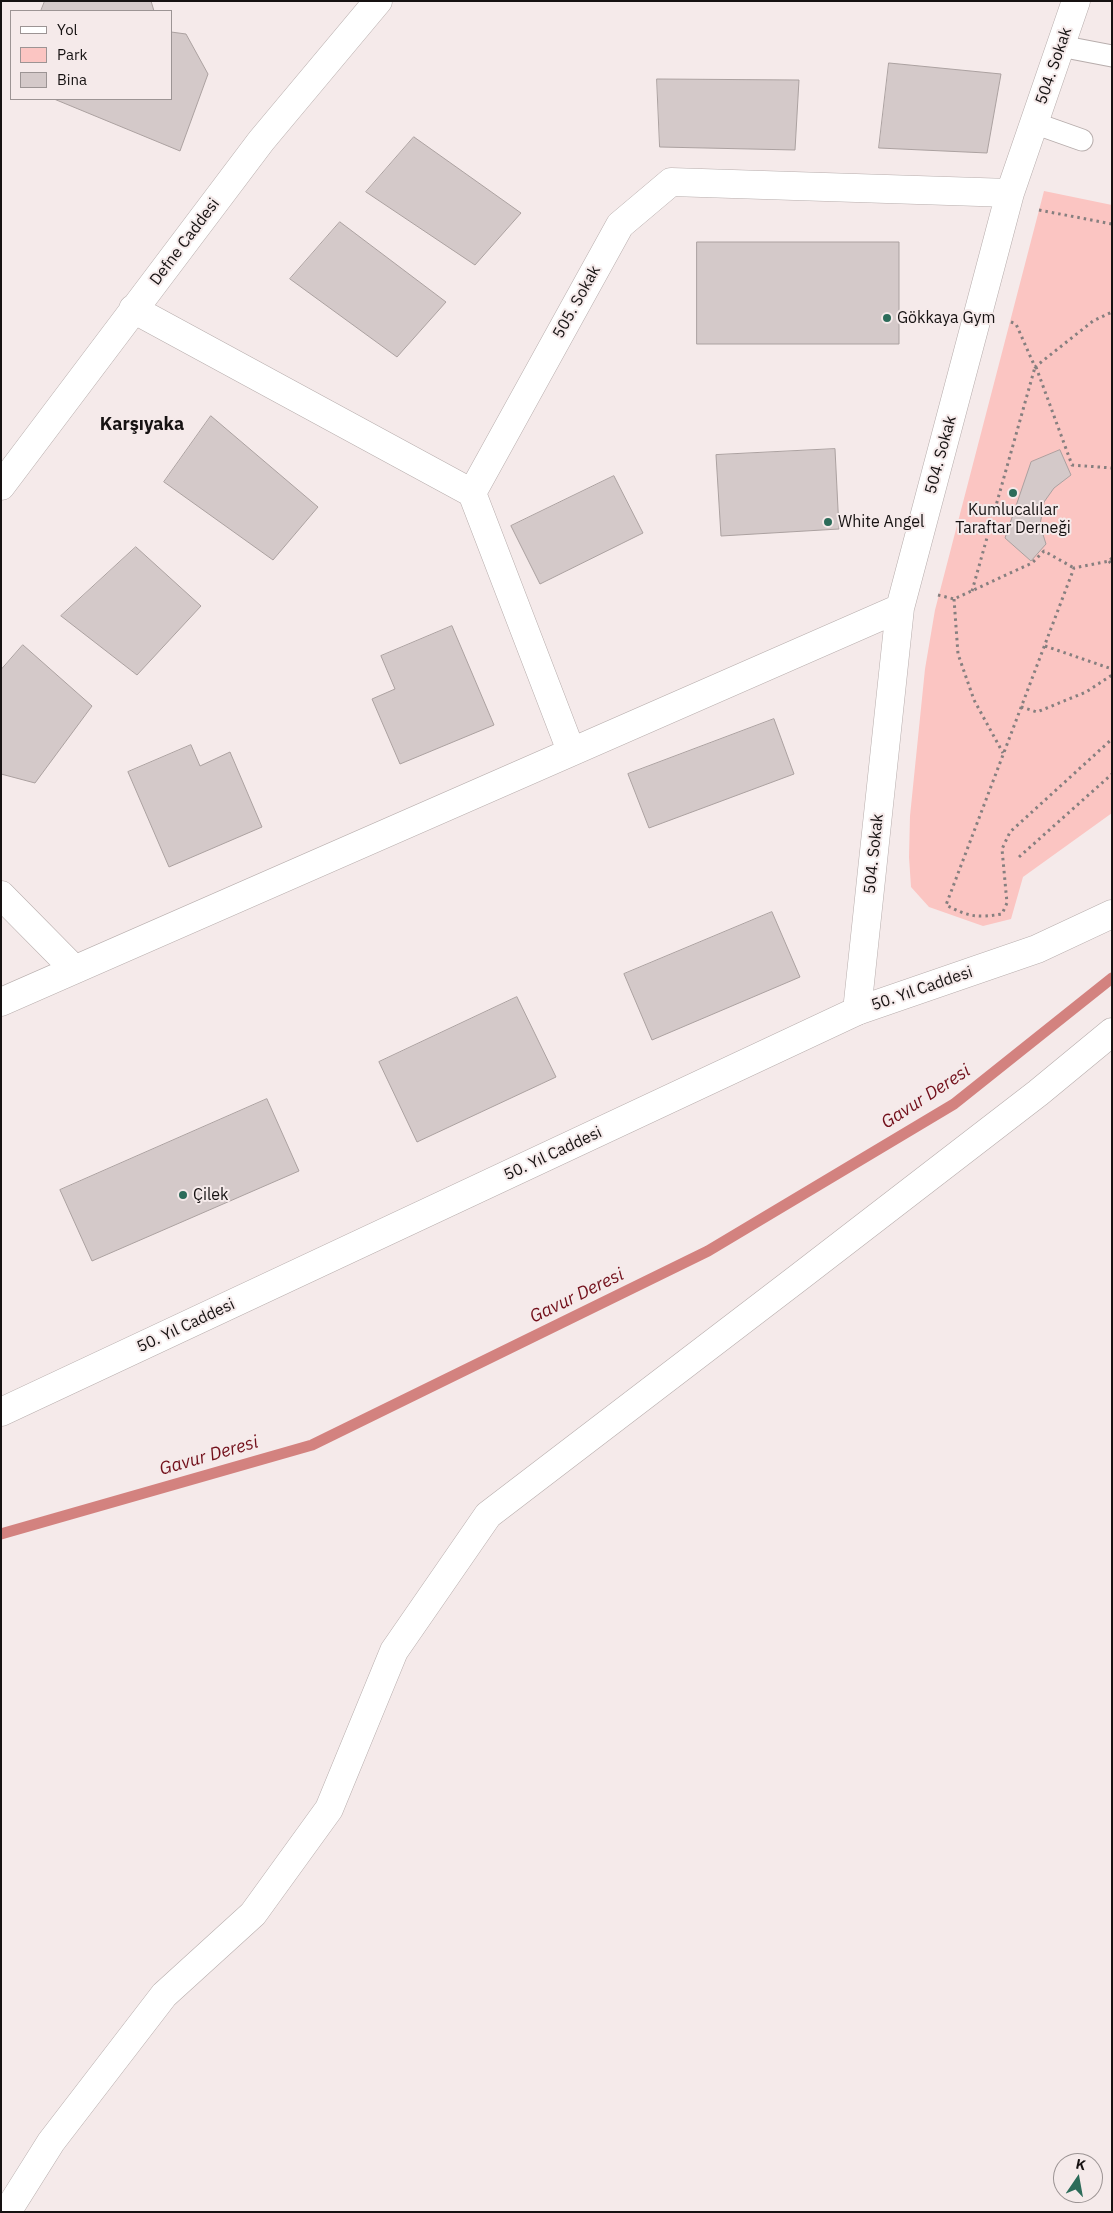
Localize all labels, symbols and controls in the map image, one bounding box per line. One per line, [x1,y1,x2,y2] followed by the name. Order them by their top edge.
[10,10,172,100] legend
[57,20,78,39] text: Yol
[1032,25,1076,107] street label: 504. Sokak
[57,45,87,64] text: Park
[57,70,87,89] text: Bina
[146,195,224,289] street label: Defne Caddesi
[549,262,605,342] street label: 505. Sokak
[897,308,995,328] place label: Gökkaya Gym
[881,312,893,324] marker: Gökkaya Gym
[100,414,184,436] district label: Karşıyaka
[921,414,961,496] street label: 504. Sokak
[1007,487,1019,499] marker: Kumlucalılar Taraftar Derneği
[955,500,1071,538] place label: Kumlucalılar Taraftar Derneği
[838,512,924,532] place label: White Angel
[822,516,834,528] marker: White Angel
[860,813,888,895] street label: 504. Sokak
[869,963,975,1015] street label: 50. Yıl Caddesi
[877,1060,975,1134] water label: Gavur Deresi
[501,1123,605,1185] street label: 50. Yıl Caddesi
[193,1185,229,1205] place label: Çilek
[177,1189,189,1201] marker: Çilek
[527,1264,627,1328] water label: Gavur Deresi
[134,1295,238,1357] street label: 50. Yıl Caddesi
[157,1432,261,1480] water label: Gavur Deresi
[1053,2153,1103,2203] north arrow
[1074,2154,1088,2174] text: K

